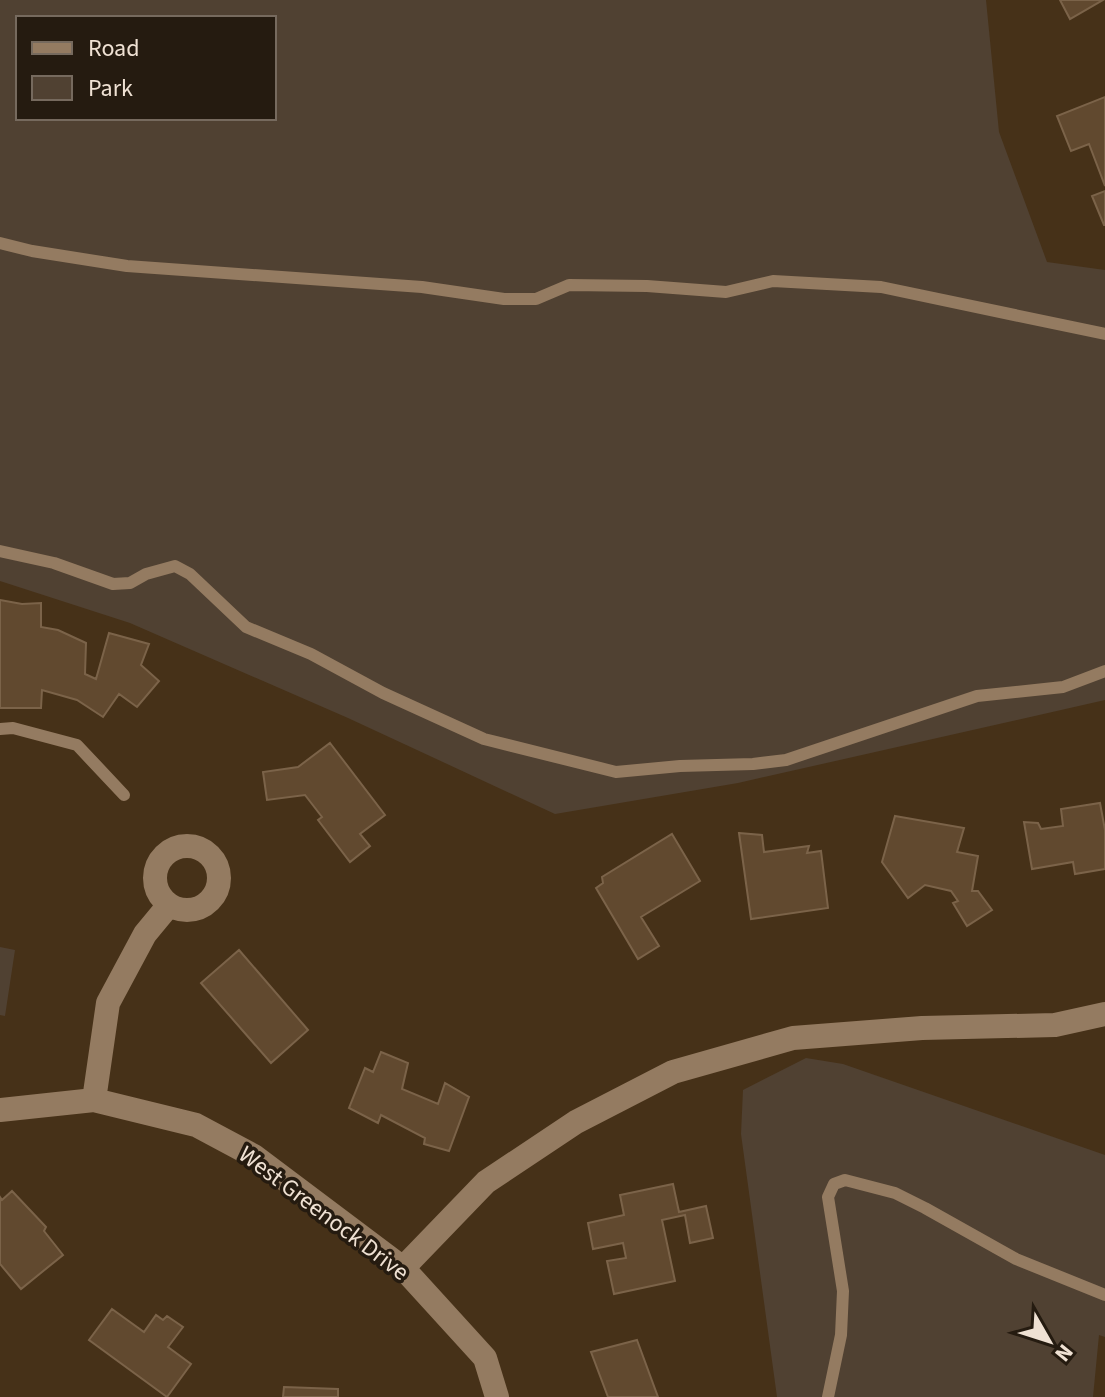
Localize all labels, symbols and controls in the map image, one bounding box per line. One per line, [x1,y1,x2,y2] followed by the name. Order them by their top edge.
[16,16,276,120] legend
[88,31,140,66] text: Road
[88,71,133,106] text: Park
[231,1138,416,1289] street label: West Greenock Drive
[1009,1301,1089,1381] north arrow
[1047,1337,1081,1369] text: N

